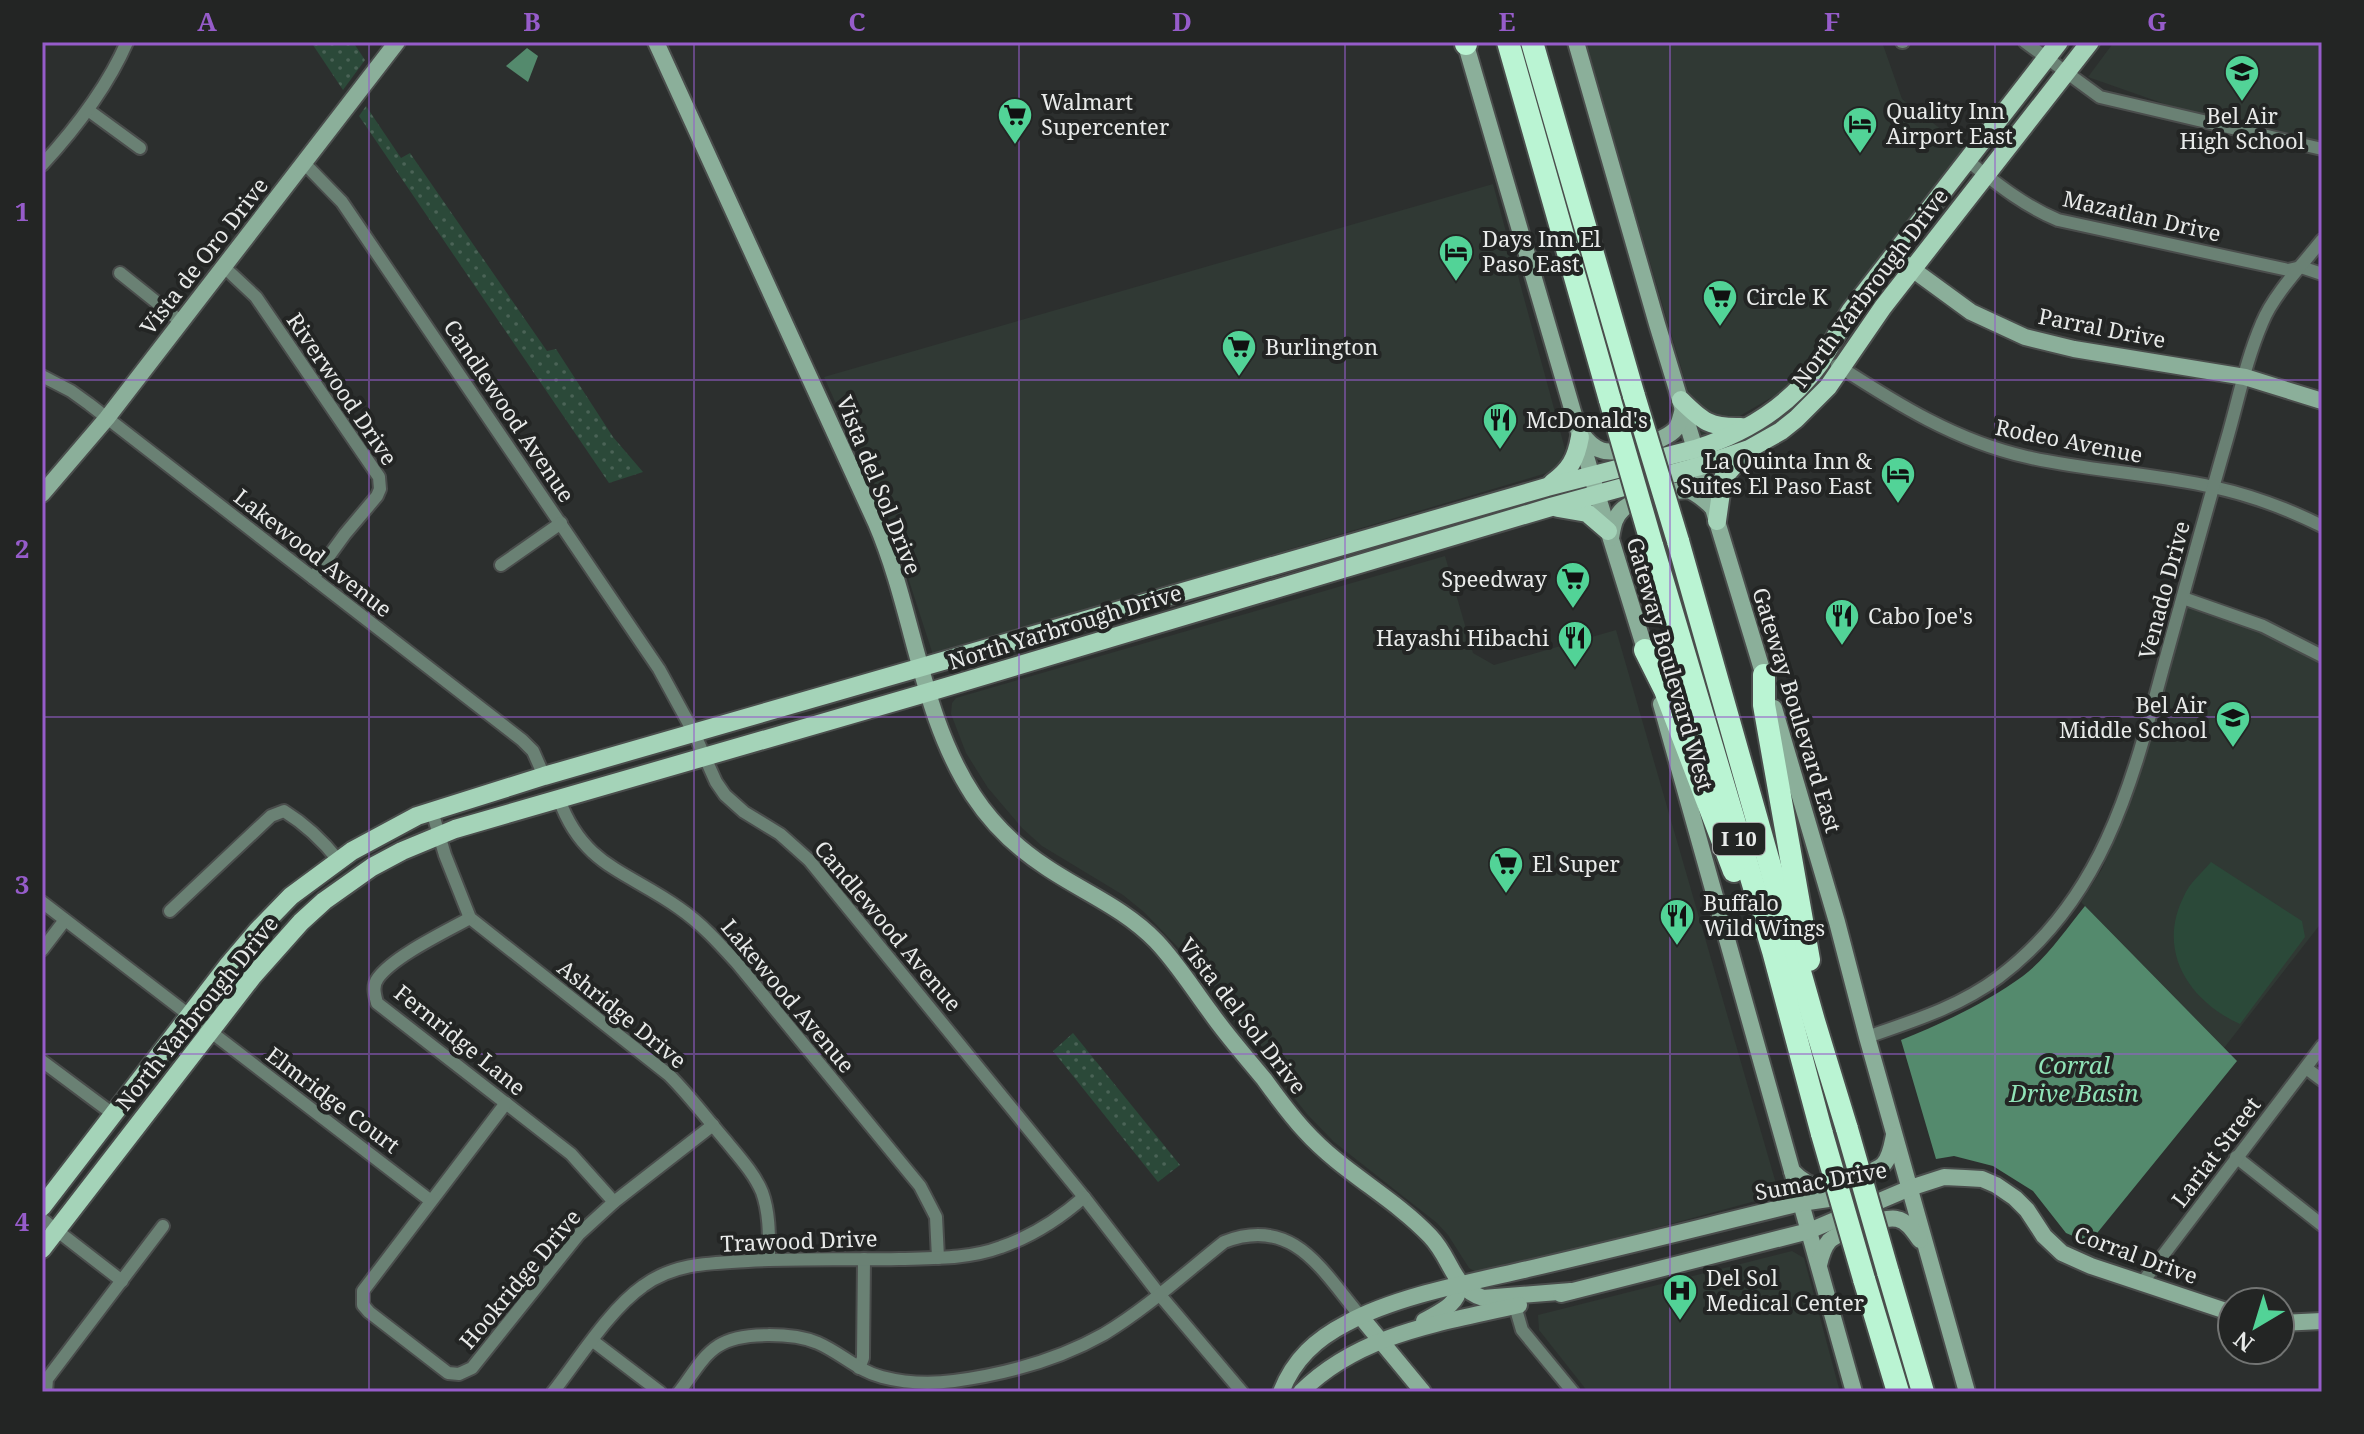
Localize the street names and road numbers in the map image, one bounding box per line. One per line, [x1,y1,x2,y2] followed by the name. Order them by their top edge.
[132,171,274,340] street label: Vista de Oro Drive
[1784,182,1954,393] street label: North Yarbrough Drive
[2060,182,2224,248] street label: Mazatlan Drive
[2036,300,2168,354] street label: Parral Drive
[281,306,405,471] street label: Riverwood Drive
[437,313,582,508] street label: Candlewood Avenue
[830,391,930,579] street label: Vista del Sol Drive
[1993,411,2145,469] street label: Rodeo Avenue
[229,481,399,623] street label: Lakewood Avenue
[2130,517,2196,662] street label: Venado Drive
[1620,534,1722,794] street label: Gateway Boulevard West
[944,576,1185,676] street label: North Yarbrough Drive
[1746,583,1850,836] street label: Gateway Boulevard East
[1713,823,1765,855] road number: I 10
[808,834,969,1017] street label: Candlewood Avenue
[108,909,284,1116] street label: North Yarbrough Drive
[715,912,862,1079] street label: Lakewood Avenue
[1173,931,1314,1100] street label: Vista del Sol Drive
[552,952,693,1074] street label: Ashridge Drive
[389,977,533,1101] street label: Fernridge Lane
[261,1039,407,1159] street label: Elmridge Court
[2164,1090,2267,1213] street label: Lariat Street
[1752,1154,1889,1206] street label: Sumac Drive
[452,1202,587,1355] street label: Hookridge Drive
[2070,1218,2202,1290] street label: Corral Drive
[720,1222,878,1258] street label: Trawood Drive

